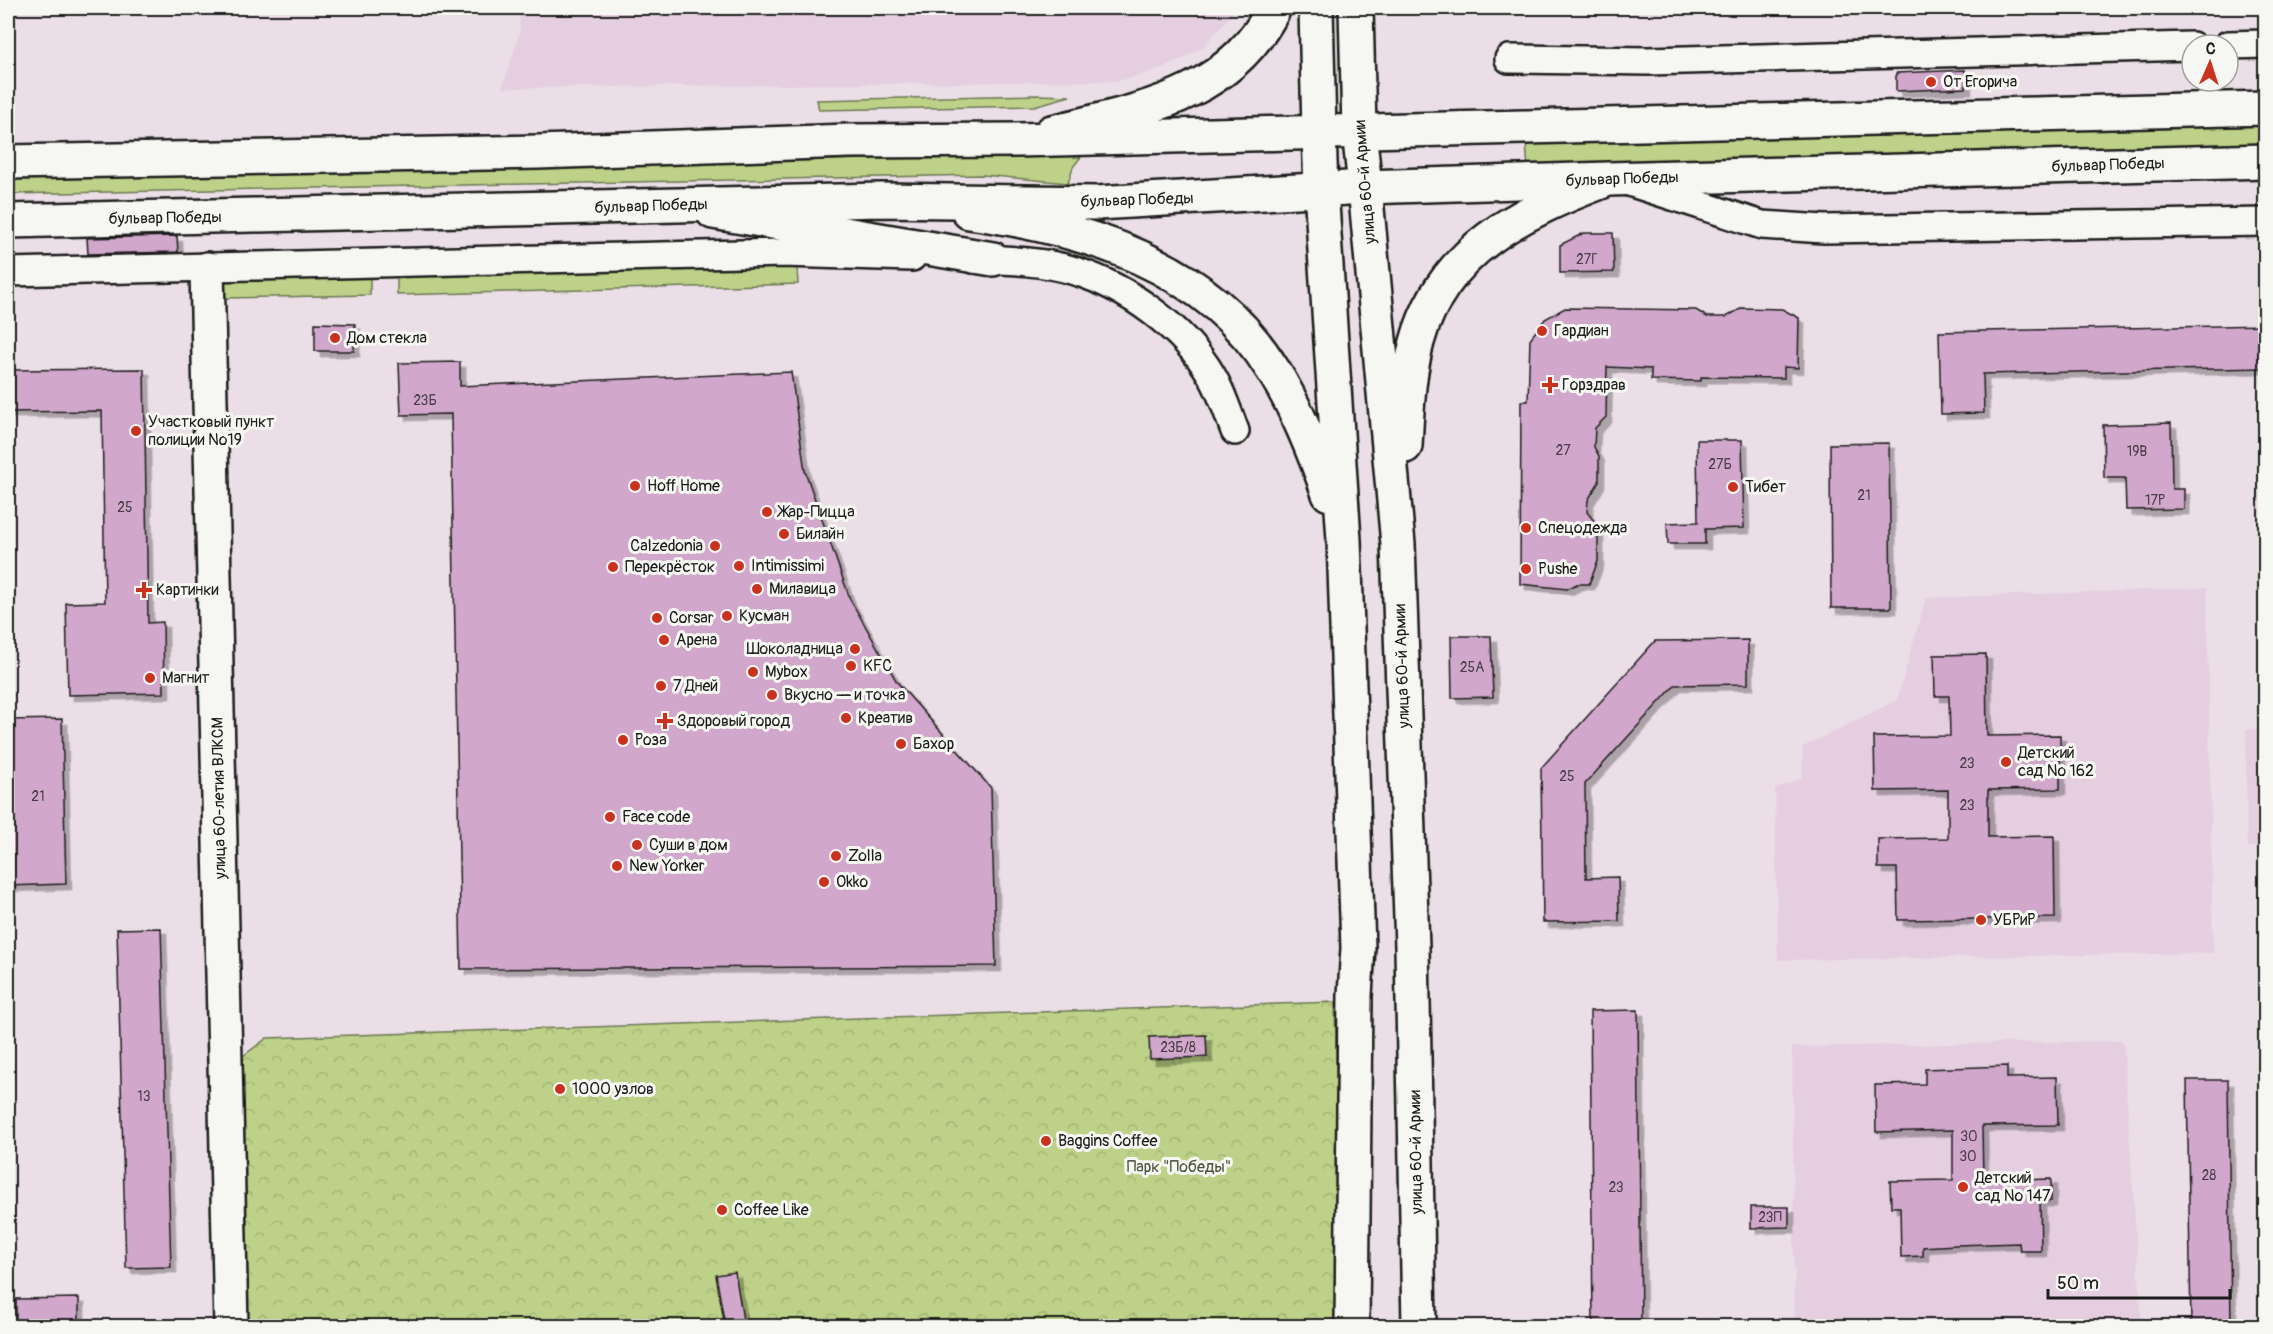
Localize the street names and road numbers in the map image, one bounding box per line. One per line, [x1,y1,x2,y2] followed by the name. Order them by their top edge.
[1350,119,1380,246] street label: улица 60-й Армии
[2051,153,2165,177] street label: бульвар Победы
[1565,167,1679,191] street label: бульвар Победы
[1080,188,1194,212] street label: бульвар Победы
[594,194,708,218] street label: бульвар Победы
[108,207,222,229] street label: бульвар Победы
[1390,604,1414,729] street label: улица 60-й Армии
[208,717,230,880] street label: улица 60-летия ВЛКСМ
[1405,1090,1427,1215] street label: улица 60-й Армии

